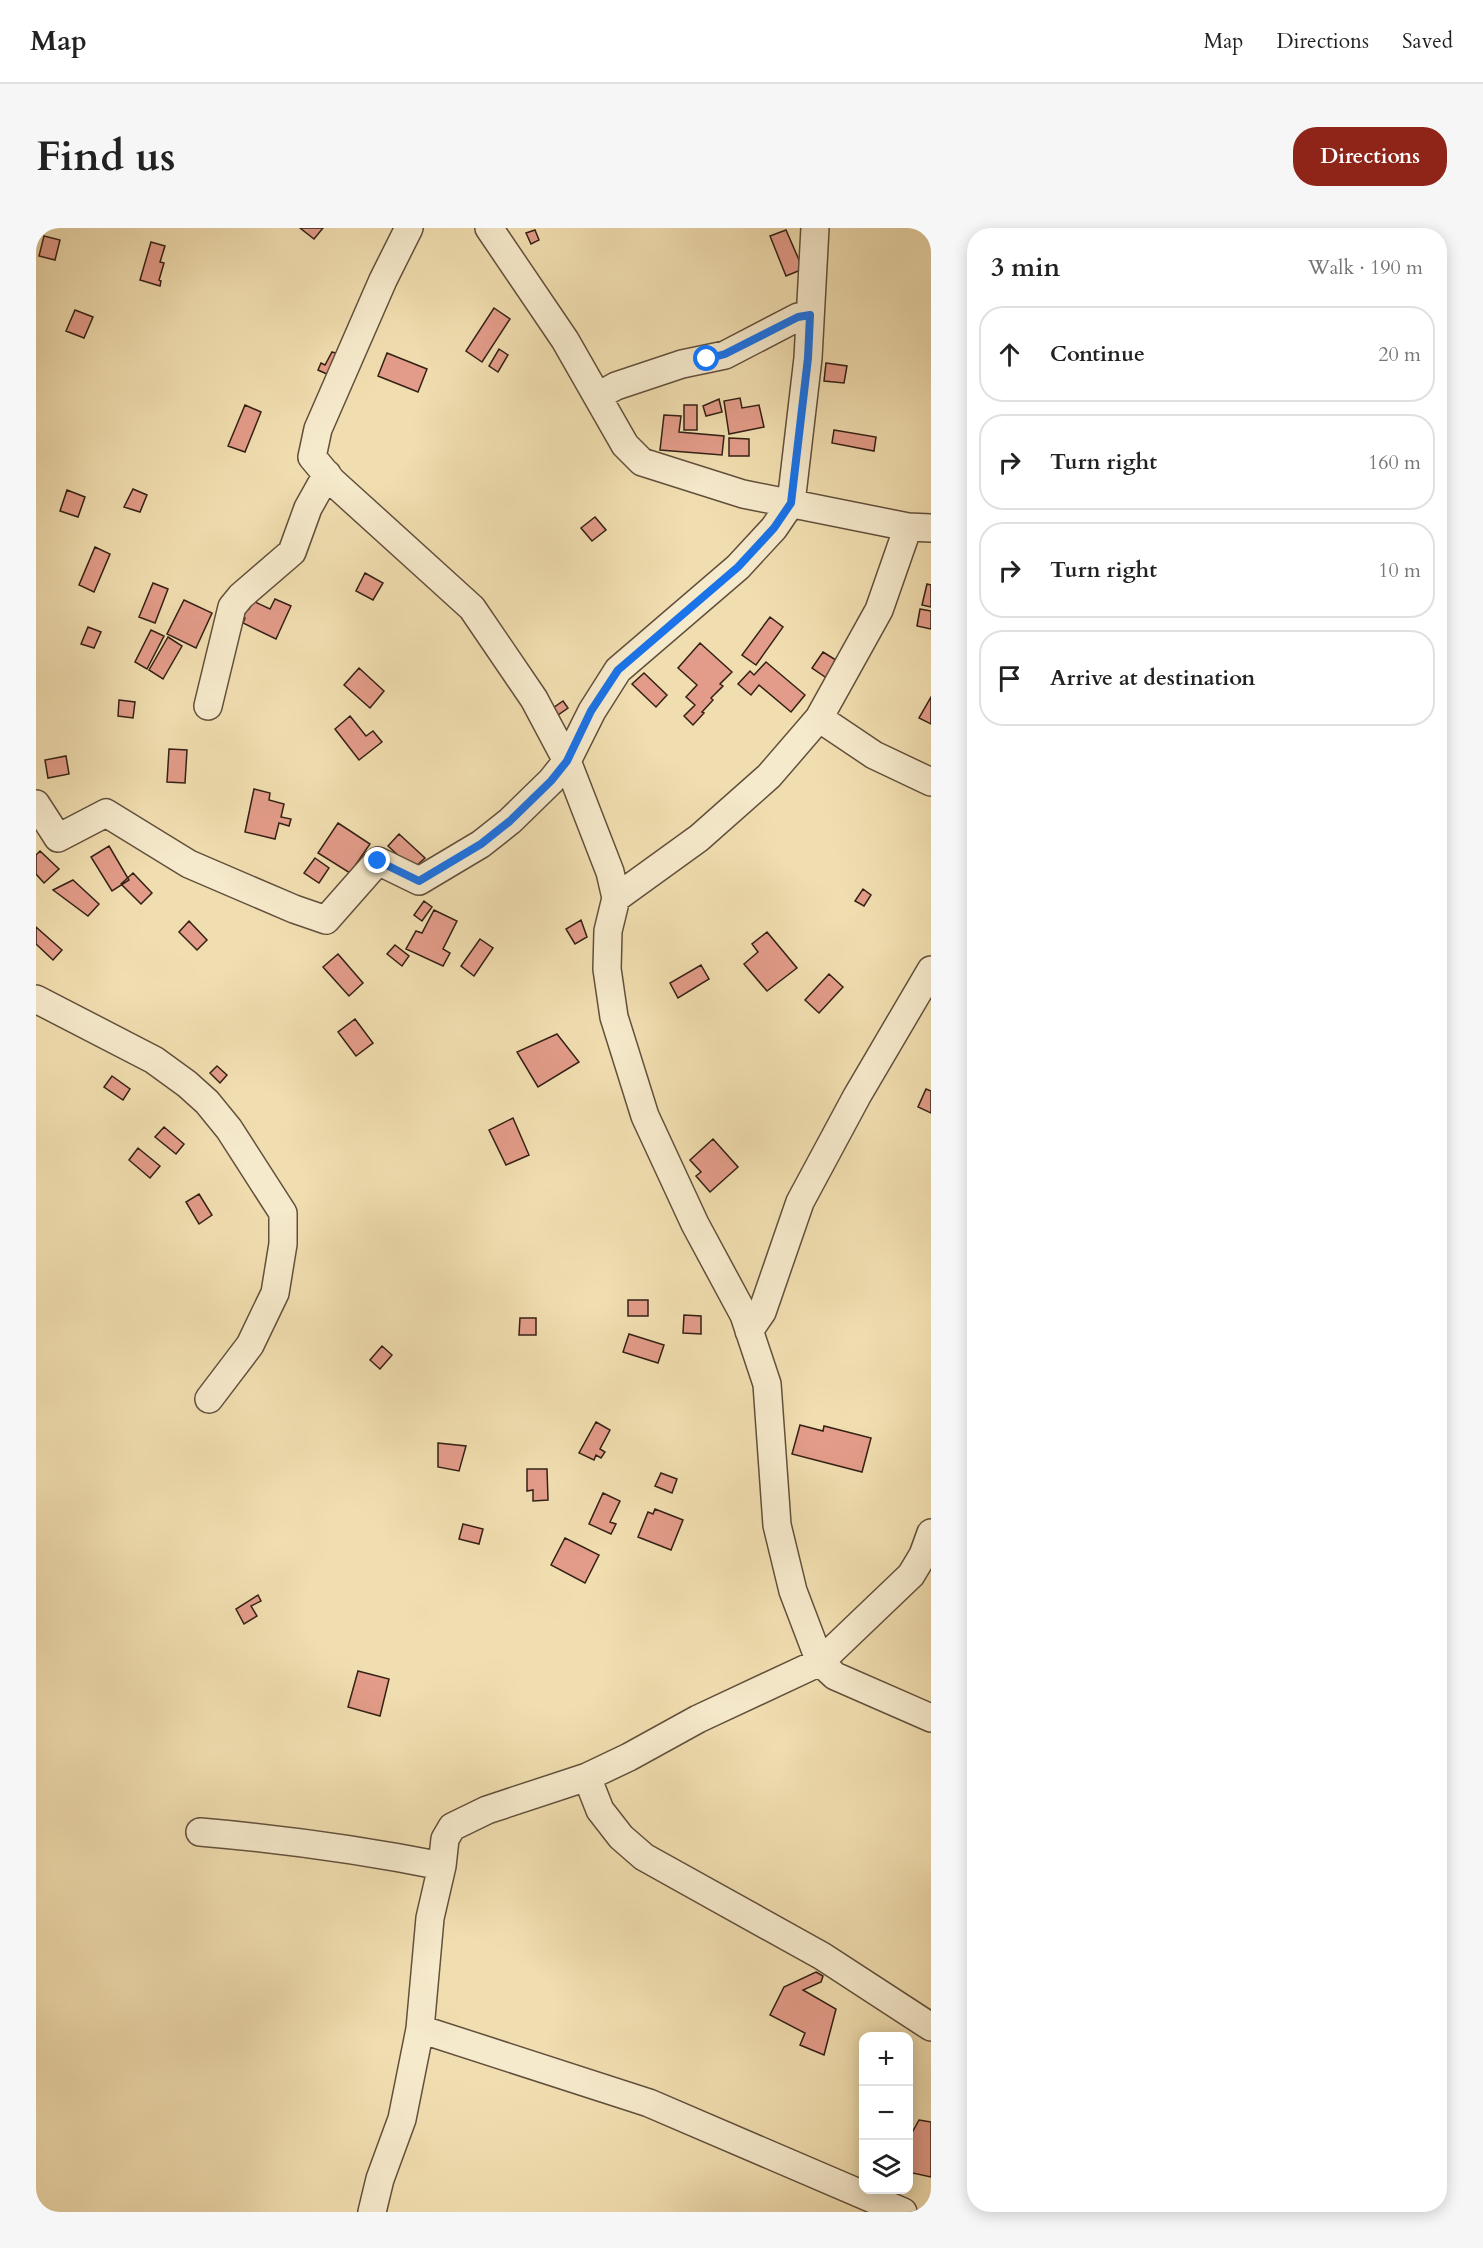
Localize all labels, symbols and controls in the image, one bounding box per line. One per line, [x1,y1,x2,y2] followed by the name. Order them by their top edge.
[30,22,87,60] text: Map
[1203,27,1243,56] text: Map
[1276,27,1369,56] text: Directions
[1402,27,1453,56] text: Saved
[1293,127,1447,186] button: Directions
[36,128,176,185] text: Find us
[991,250,1060,285] text: 3 min
[1308,254,1423,281] text: Walk · 190 m
[993,338,1026,371] icon: ahead
[1050,339,1145,369] text: Continue
[1378,341,1421,368] text: 20 m
[693,345,719,371] route start
[993,446,1026,479] icon: right
[1050,447,1157,477] text: Turn right
[1368,449,1421,476] text: 160 m
[993,554,1026,587] icon: right
[1050,555,1157,585] text: Turn right
[1378,557,1421,584] text: 10 m
[993,662,1026,695] icon: arrive
[1050,663,1255,693] text: Arrive at destination
[364,847,390,873] route end
[859,2032,913,2194] map controls
[859,2032,913,2086] button: +
[859,2086,913,2140] button: −
[859,2140,913,2194] button: layers

